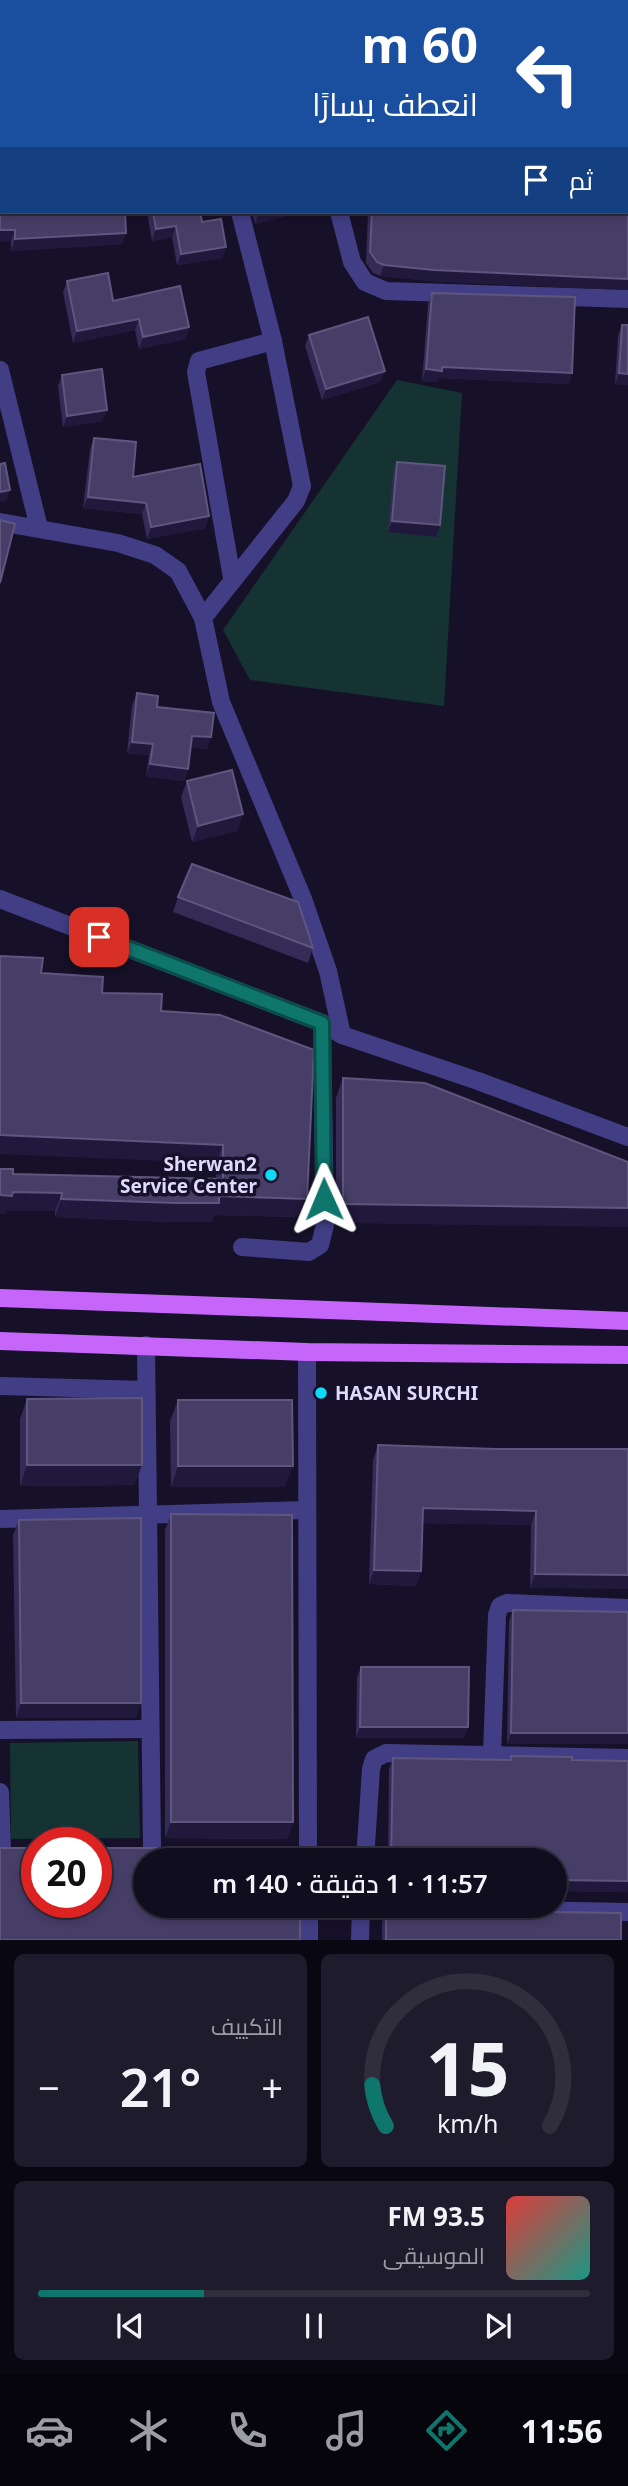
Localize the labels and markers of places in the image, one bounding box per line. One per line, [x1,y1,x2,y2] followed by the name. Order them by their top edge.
[69,907,129,967] pin
[120,1151,257,1199] place label: Sherwan2 Service Center
[263,1167,279,1183] marker: Sherwan2 Service Center
[335,1380,478,1406] place label: HASAN SURCHI
[313,1385,329,1401] marker: HASAN SURCHI

